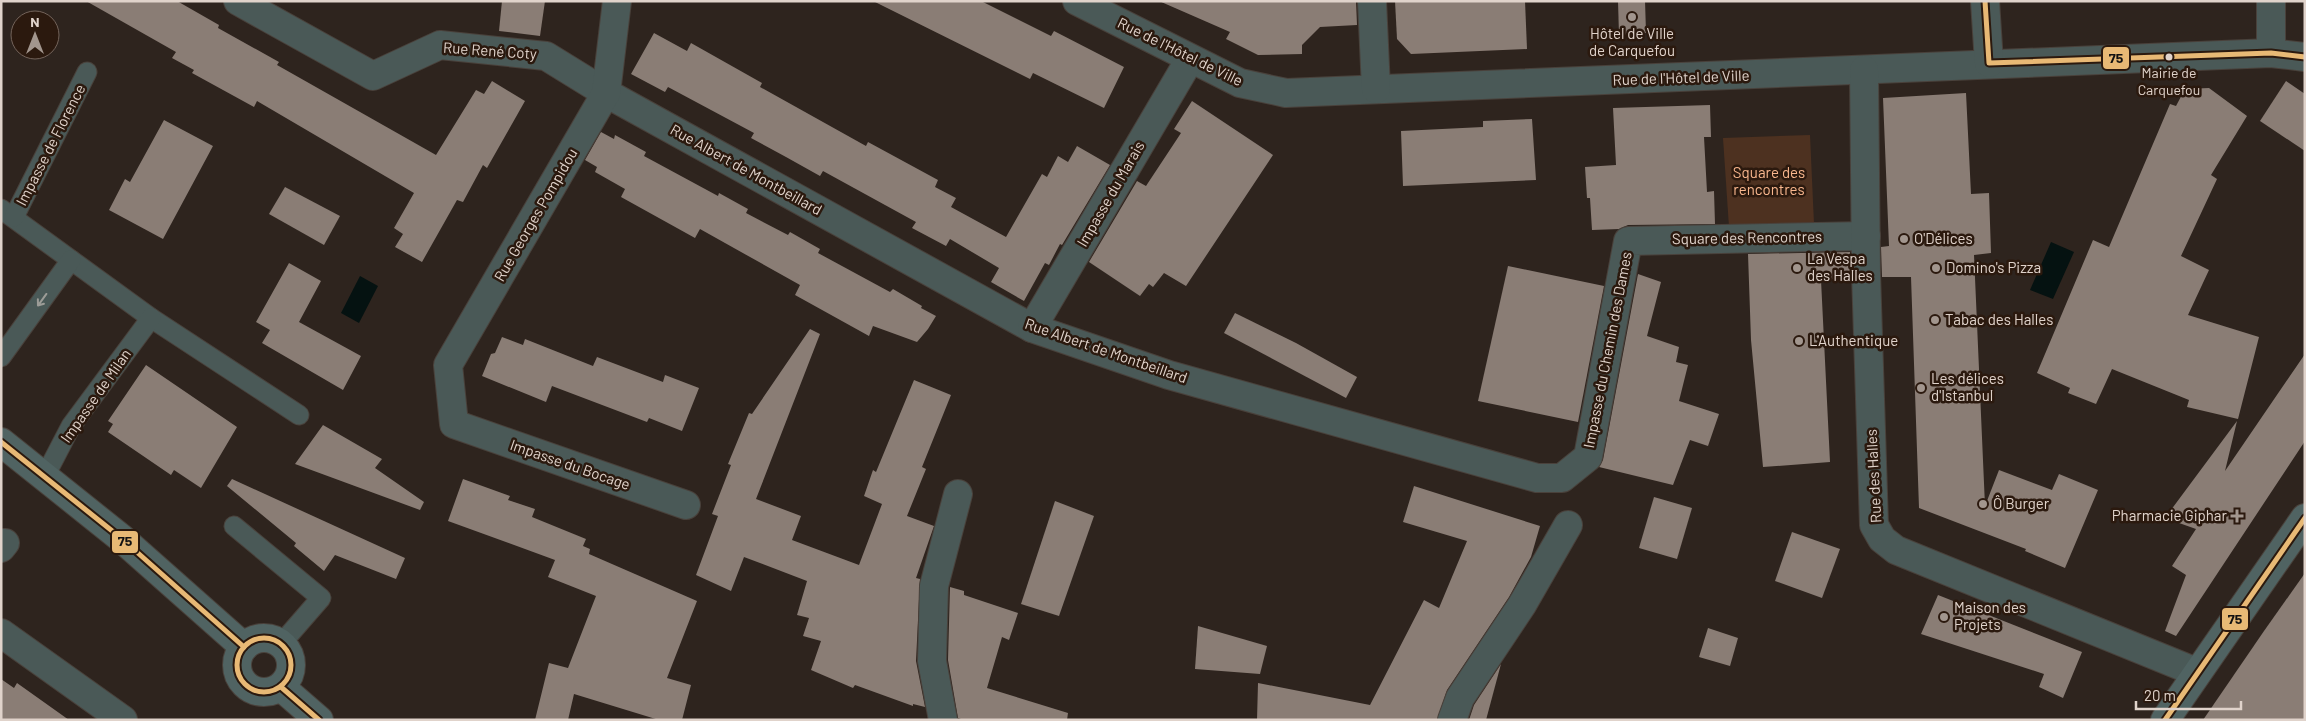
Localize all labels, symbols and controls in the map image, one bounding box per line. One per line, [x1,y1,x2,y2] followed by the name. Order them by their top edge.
[10,10,60,60] north arrow
[1626,11,1638,23] marker: Hôtel de Ville de Carquefou
[30,13,40,30] text: N
[1115,13,1246,89] street label: Rue de l'Hôtel de Ville
[1589,24,1675,59] place label: Hôtel de Ville de Carquefou
[443,38,538,62] street label: Rue René Coty
[2102,46,2130,70] line badge: 75
[2109,49,2124,66] text: 75
[2164,52,2174,62] marker: Mairie de Carquefou
[2138,64,2200,98] place label: Mairie de Carquefou
[1612,66,1750,88] street label: Rue de l'Hôtel de Ville
[12,81,89,208] street label: Impasse de Florence
[667,120,825,218] street label: Rue Albert de Montbeillard
[1073,137,1148,250] street label: Impasse du Marais
[490,145,581,284] street label: Rue Georges Pompidou
[1733,163,1805,198] park label: Square des rencontres
[1672,227,1822,247] street label: Square des Rencontres
[1914,229,1973,247] place label: O'Délices
[1898,233,1910,245] marker: O'Délices
[1807,249,1873,284] place label: La Vespa des Halles
[1579,250,1635,449] street label: Impasse du Chemin des Dames
[1946,258,2041,276] place label: Domino's Pizza
[1791,262,1803,274] marker: La Vespa des Halles
[1930,262,1942,274] marker: Domino's Pizza
[37,293,47,307] one-way arrow
[1945,310,2053,328] place label: Tabac des Halles
[1023,314,1190,386] street label: Rue Albert de Montbeillard
[1929,314,1941,326] marker: Tabac des Halles
[1809,331,1898,349] place label: L'Authentique
[1793,335,1805,347] marker: L'Authentique
[56,345,134,446] street label: Impasse de Milan
[1931,369,2004,404] place label: Les délices d'Istanbul
[1915,382,1927,394] marker: Les délices d'Istanbul
[1862,429,1884,523] street label: Rue des Halles
[508,435,633,493] street label: Impasse du Bocage
[1993,494,2050,512] place label: Ô Burger
[1977,498,1989,510] marker: Ô Burger
[2112,506,2228,524] place label: Pharmacie Giphar
[2231,510,2243,522] marker: Pharmacie Giphar
[111,530,139,554] line badge: 75
[118,532,133,549] text: 75
[1954,598,2026,633] place label: Maison des Projets
[2221,607,2249,631] line badge: 75
[2228,610,2243,627] text: 75
[1938,611,1950,623] marker: Maison des Projets
[2136,678,2241,710] scale bar
[2144,686,2176,704] text: 20 m

